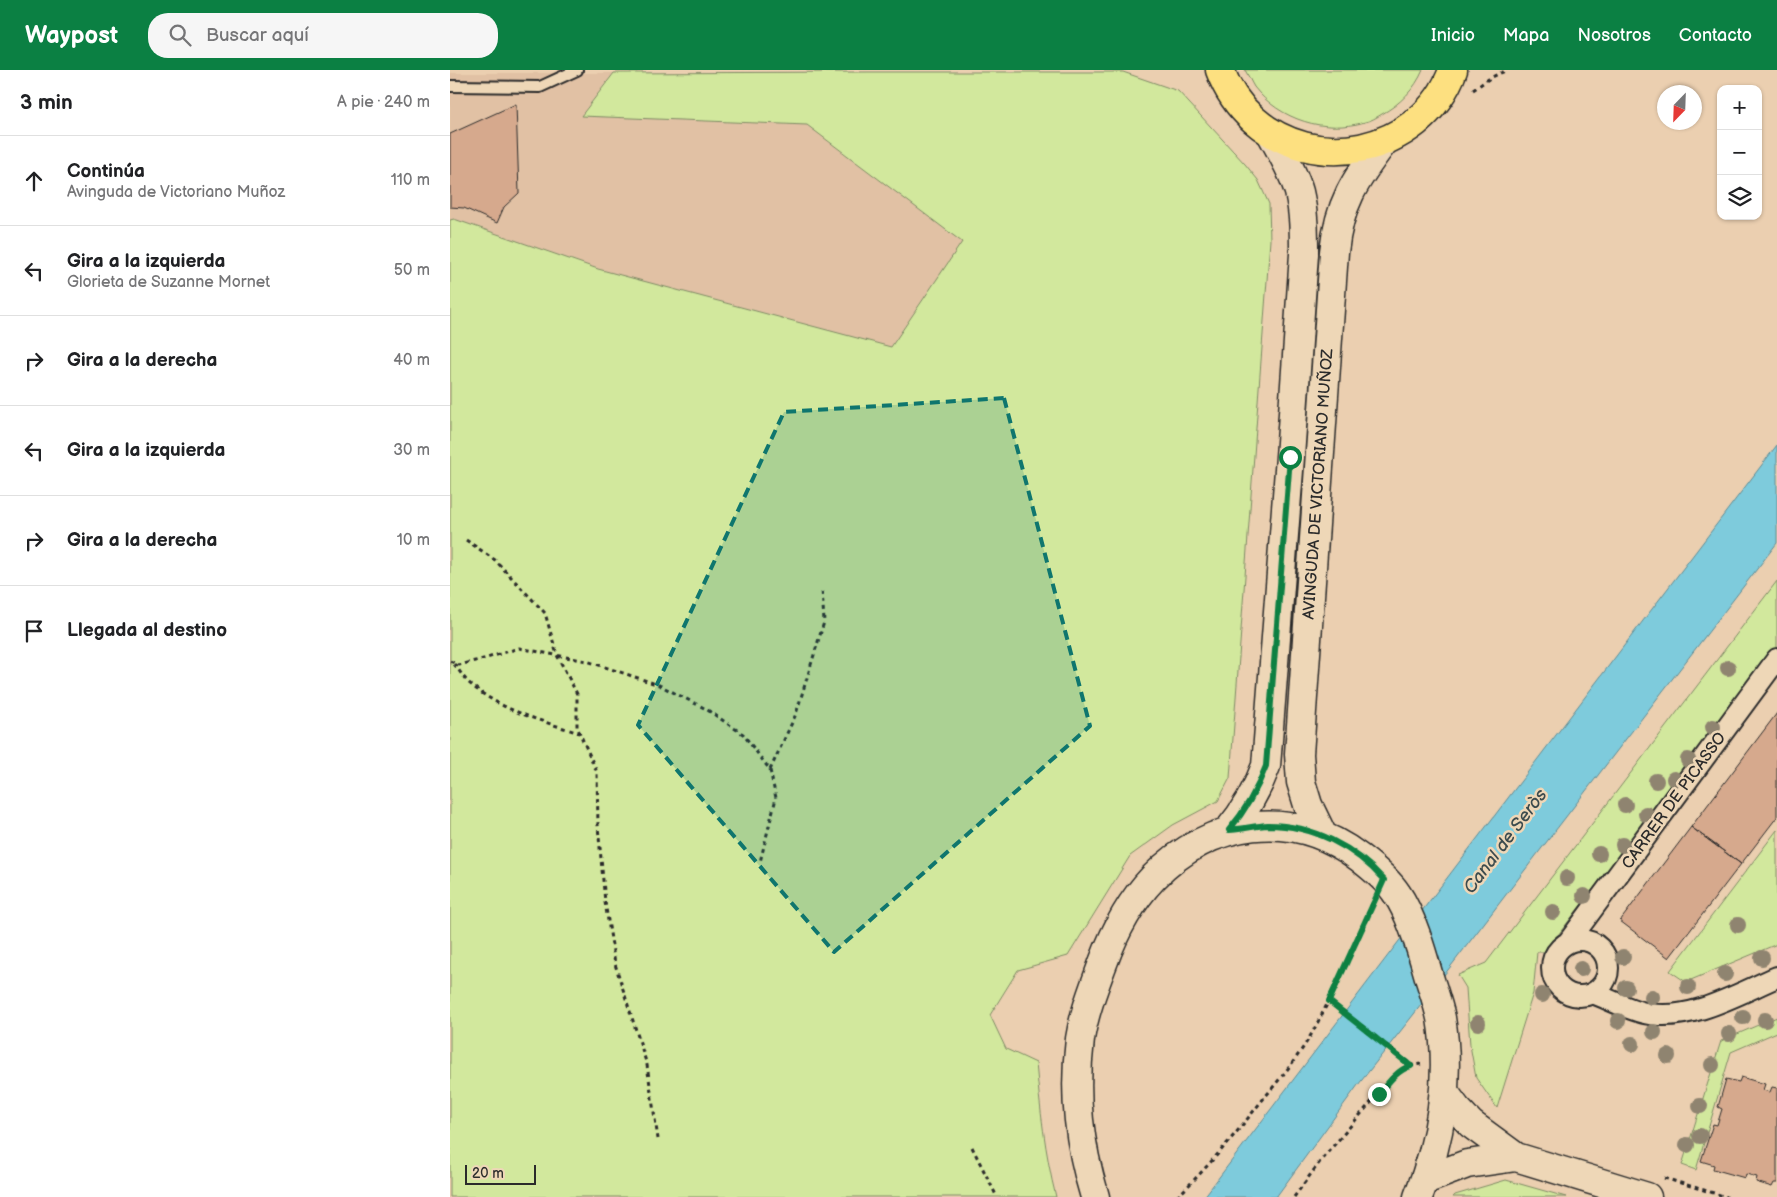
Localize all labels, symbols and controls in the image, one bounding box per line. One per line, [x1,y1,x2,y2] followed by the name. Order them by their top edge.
[148,13,498,58] search box
[25,21,118,50] text: Waypost
[166,21,194,49] icon: search
[206,24,309,47] text: Buscar aquí
[1431,25,1475,46] text: Inicio
[1503,25,1549,46] text: Mapa
[1577,25,1651,46] text: Nosotros
[1679,25,1752,46] text: Contacto
[1657,85,1702,130] north arrow
[1717,85,1762,220] map controls
[1717,85,1762,130] button: +
[20,90,73,115] text: 3 min
[337,93,430,112] text: A pie · 240 m
[1717,130,1762,175] button: −
[67,160,145,183] text: Continúa
[20,167,48,195] icon: ahead
[391,171,430,190] text: 110 m
[1717,175,1762,220] button: layers
[67,183,285,202] text: Avinguda de Victoriano Muñoz
[67,250,225,273] text: Gira a la izquierda
[20,257,48,285] icon: left
[394,261,430,280] text: 50 m
[67,273,270,292] text: Glorieta de Suzanne Mornet
[20,347,48,375] icon: right
[1299,348,1337,620] street label: AVINGUDA DE VICTORIANO MUÑOZ
[67,349,217,372] text: Gira a la derecha
[393,351,430,370] text: 40 m
[20,437,48,465] icon: left
[67,439,225,462] text: Gira a la izquierda
[393,441,430,460] text: 30 m
[1279,446,1302,469] route start
[20,527,48,555] icon: right
[67,529,217,552] text: Gira a la derecha
[397,531,430,550] text: 10 m
[20,617,48,645] icon: arrive
[67,619,227,642] text: Llegada al destino
[1618,729,1730,873] street label: CARRER DE PICASSO
[1459,785,1552,898] water label: Canal de Seròs
[1368,1083,1391,1106] route end
[465,1162,536,1185] scale bar
[472,1165,504,1182] text: 20 m

